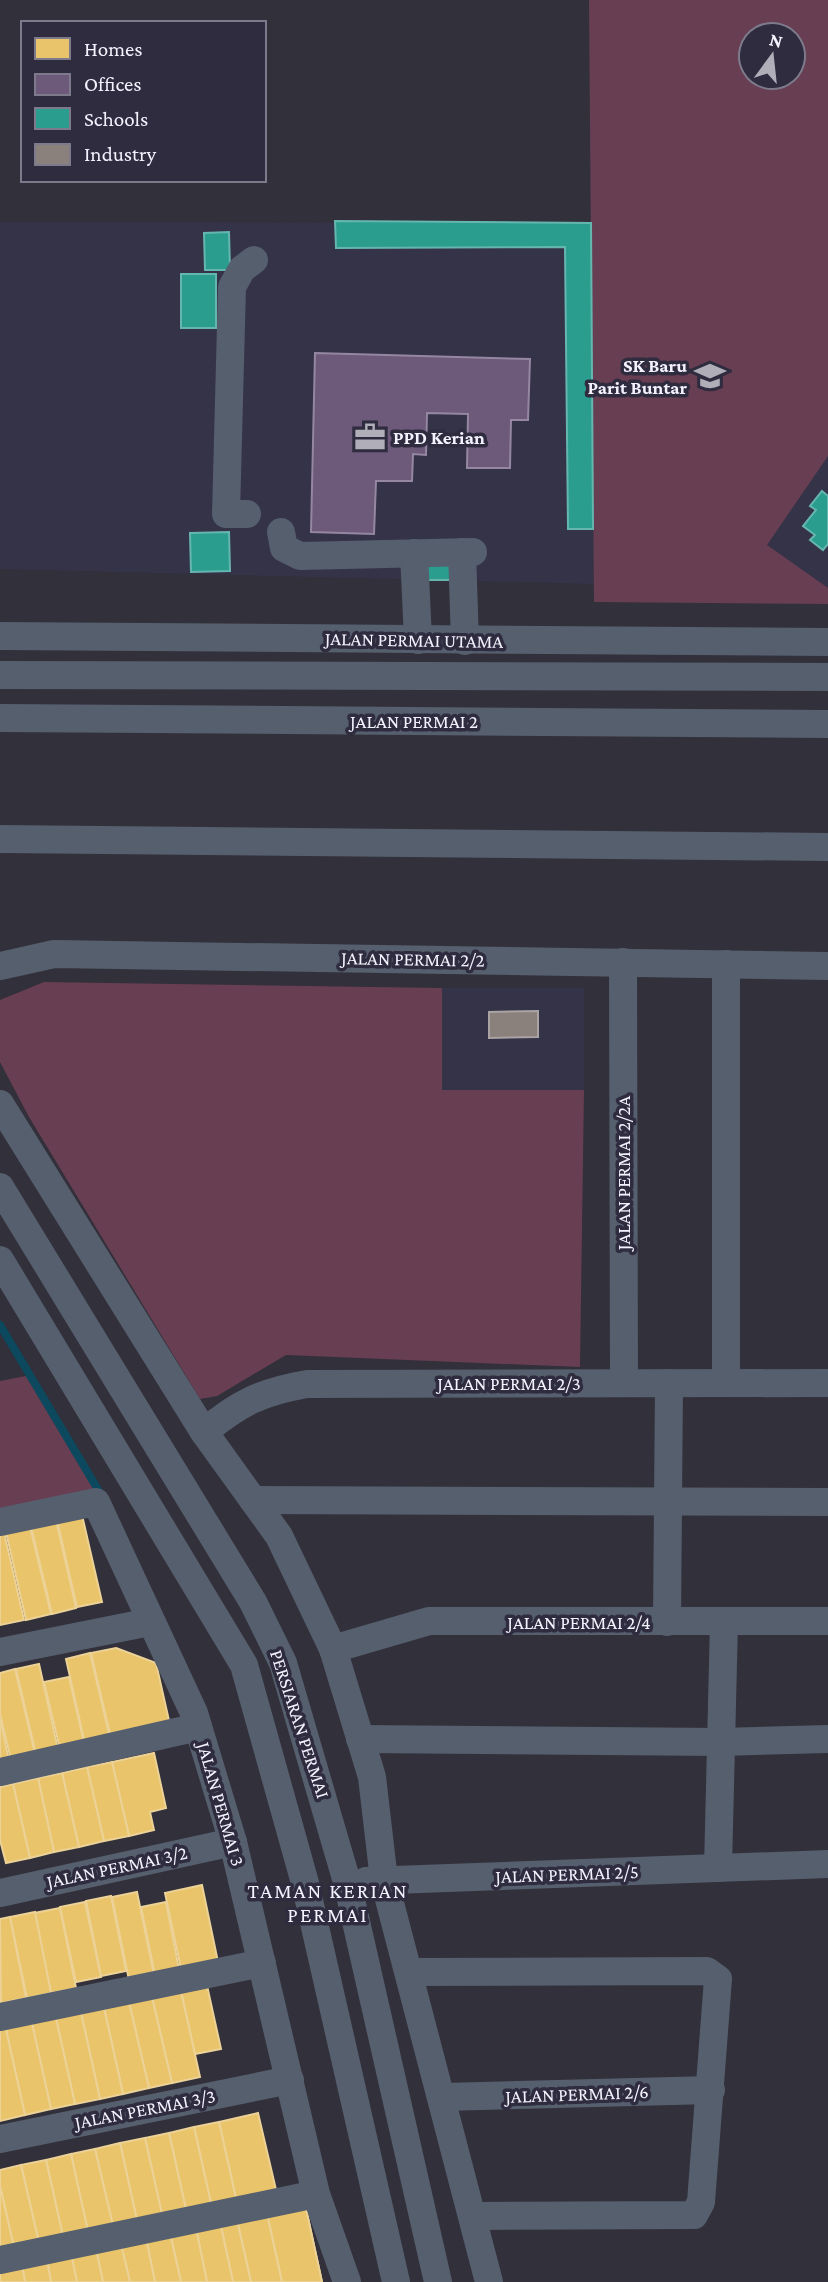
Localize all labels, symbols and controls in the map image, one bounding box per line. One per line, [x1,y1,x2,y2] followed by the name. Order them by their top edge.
[21,21,266,182] legend
[737,21,807,91] north arrow
[767,28,785,52] text: N
[84,37,143,61] text: Homes
[84,72,142,96] text: Offices
[84,107,148,131] text: Schools
[84,142,157,166] text: Industry
[587,355,687,398] place label: SK Baru Parit Buntar
[693,359,727,393] school or university icon: SK Baru Parit Buntar
[353,420,387,454] office icon: PPD Kerian
[393,427,485,448] place label: PPD Kerian
[323,628,504,652] street label: JALAN PERMAI UTAMA
[348,711,478,732] street label: JALAN PERMAI 2
[339,947,485,971] street label: JALAN PERMAI 2/2
[613,1096,634,1252] street label: JALAN PERMAI 2/2A
[435,1373,581,1394] street label: JALAN PERMAI 2/3
[505,1612,651,1633] street label: JALAN PERMAI 2/4
[266,1647,334,1801] street label: PERSIARAN PERMAI
[193,1738,249,1868] street label: JALAN PERMAI 3
[43,1842,189,1893] street label: JALAN PERMAI 3/2
[493,1861,639,1887] street label: JALAN PERMAI 2/5
[248,1879,409,1927] district label: TAMAN KERIAN PERMAI
[503,2081,649,2107] street label: JALAN PERMAI 2/6
[71,2085,217,2133] street label: JALAN PERMAI 3/3

